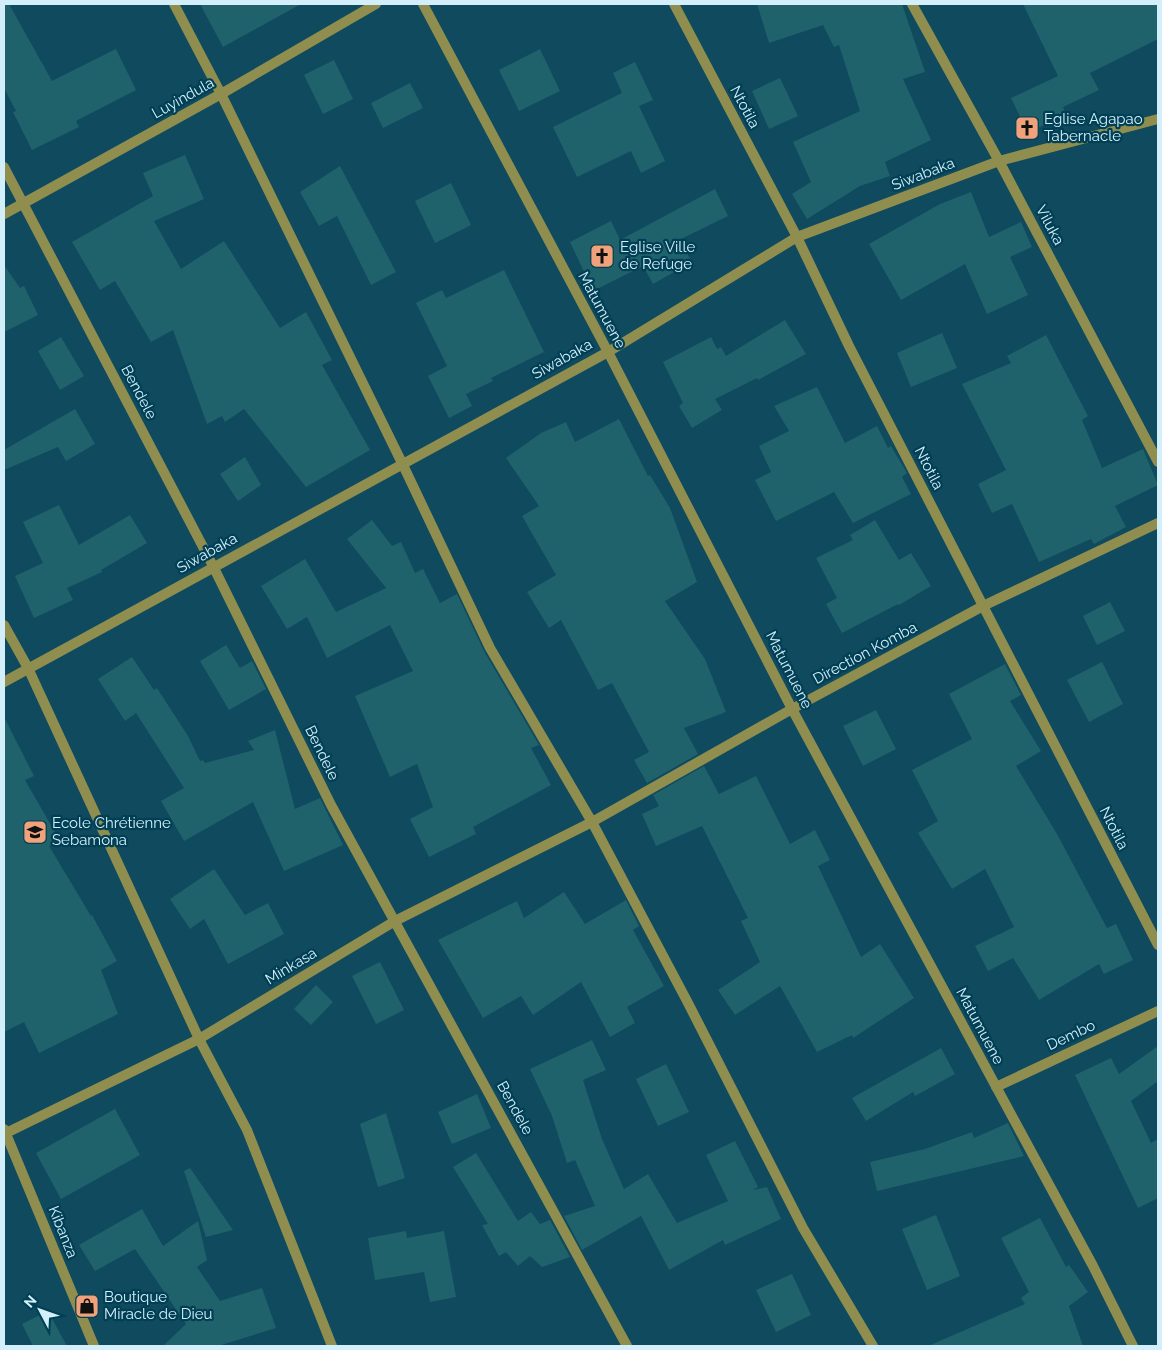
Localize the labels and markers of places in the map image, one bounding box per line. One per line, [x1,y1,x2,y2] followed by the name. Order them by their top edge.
[1044,110,1143,145] place label: Eglise Agapao Tabernacle
[1014,115,1040,141] church icon: Eglise Agapao Tabernacle
[620,238,696,273] place label: Eglise Ville de Refuge
[589,243,615,269] church icon: Eglise Ville de Refuge
[52,814,171,849] place label: Ecole Chrétienne Sebamona
[22,819,48,845] school or university icon: Ecole Chrétienne Sebamona
[104,1288,213,1323] place label: Boutique Miracle de Dieu
[74,1293,100,1319] shop icon: Boutique Miracle de Dieu

